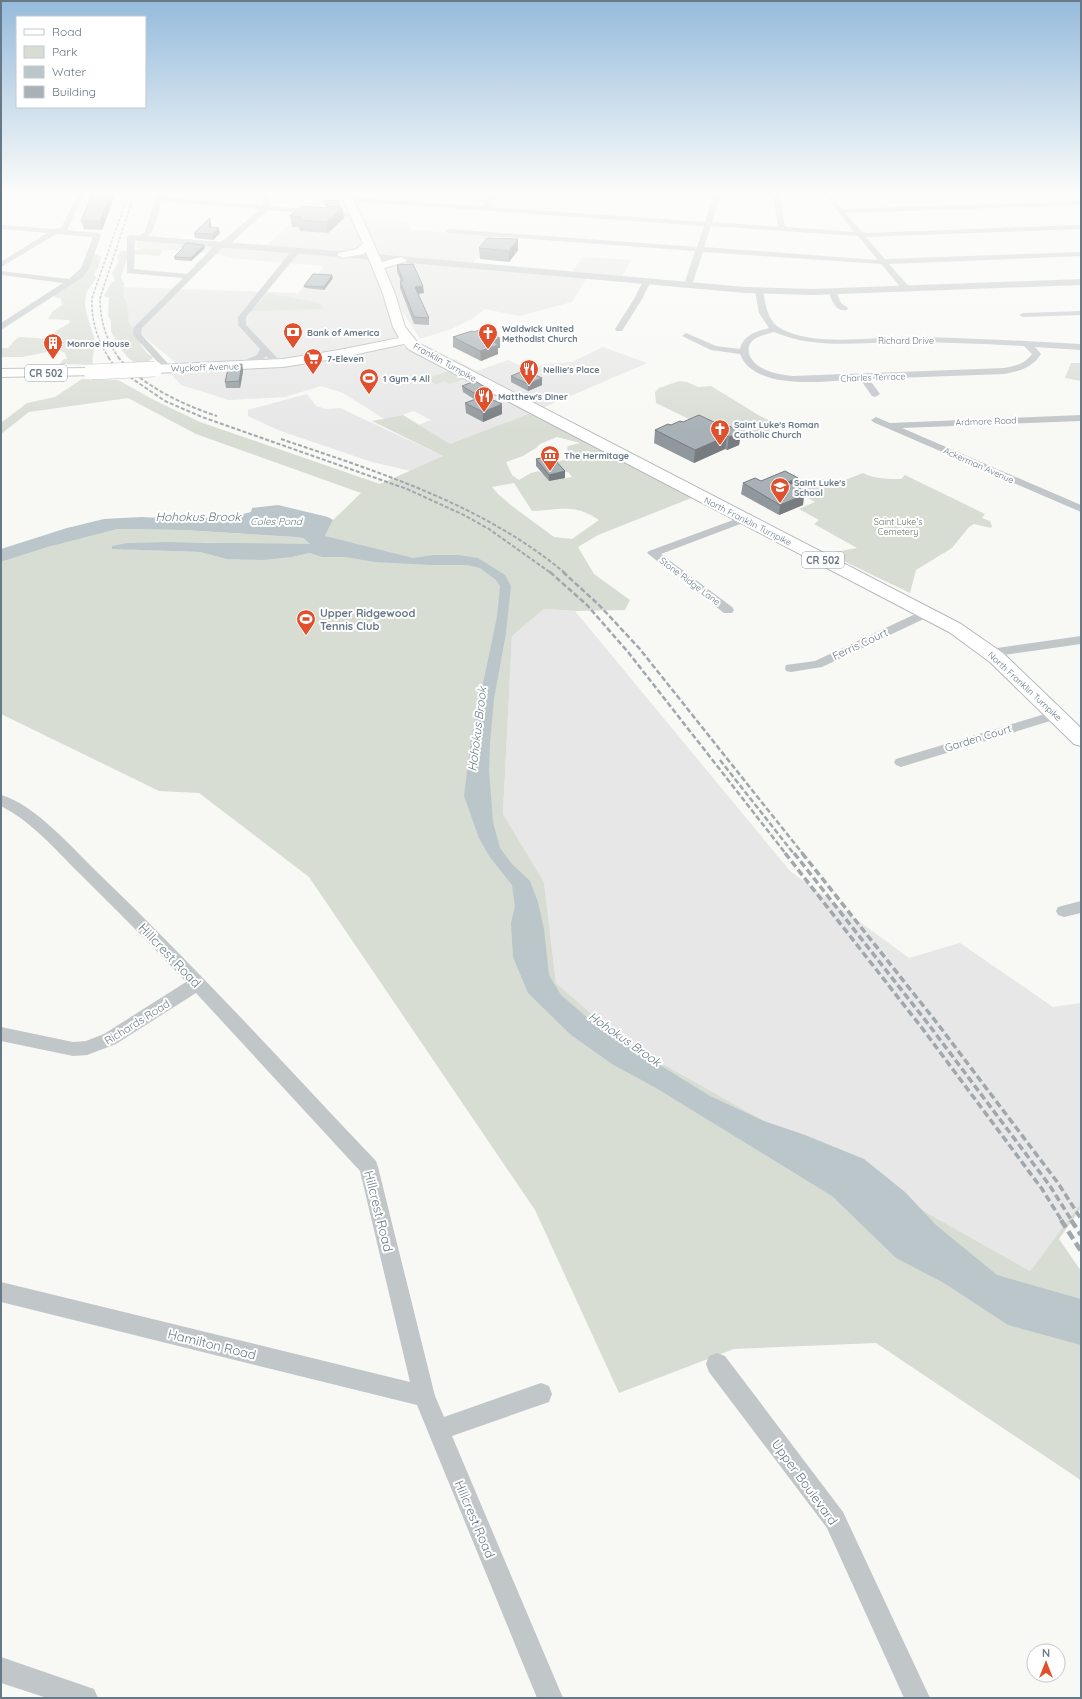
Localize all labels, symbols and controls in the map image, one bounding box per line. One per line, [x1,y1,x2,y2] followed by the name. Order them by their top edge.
[16,16,146,108] legend
[52,24,82,39] text: Road
[52,44,77,59] text: Park
[52,64,87,79] text: Water
[52,84,96,99] text: Building
[282,321,304,349] bank icon: Bank of America
[477,322,499,350] church icon: Waldwick United Methodist Church
[502,323,577,344] place label: Waldwick United Methodist Church
[307,327,380,338] place label: Bank of America
[42,332,64,360] building icon: Monroe House
[878,335,934,346] street label: Richard Drive
[67,338,130,349] place label: Monroe House
[411,340,479,384] street label: Franklin Turnpike
[302,347,324,375] supermarket icon: 7-Eleven
[327,353,364,364] place label: 7-Eleven
[518,358,540,386] restaurant icon: Nellie's Place
[171,360,239,374] street label: Wyckoff Avenue
[543,364,600,375] place label: Nellie's Place
[25,365,67,381] road number: CR 502
[358,367,380,395] sports icon: 1 Gym 4 All
[840,370,906,384] street label: Charles Terrace
[383,373,430,384] place label: 1 Gym 4 All
[473,385,495,413] restaurant icon: Matthew's Diner
[498,391,568,402] place label: Matthew's Diner
[955,414,1017,428] street label: Ardmore Road
[709,418,731,446] church icon: Saint Luke's Roman Catholic Church
[734,419,819,440] place label: Saint Luke's Roman Catholic Church
[539,444,561,472] museum icon: The Hermitage
[942,445,1016,485] street label: Ackerman Avenue
[564,450,629,461] place label: The Hermitage
[769,476,791,504] school or university icon: Saint Luke's School
[794,477,846,498] place label: Saint Luke's School
[702,494,794,548] street label: North Franklin Turnpike
[155,509,242,524] water label: Hohokus Brook
[250,515,304,528] water label: Coles Pond
[874,516,922,537] park label: Saint Luke's Cemetery
[802,552,844,568] road number: CR 502
[657,555,723,607] street label: Stone Ridge Lane
[320,606,415,633] place label: Upper Ridgewood Tennis Club
[295,608,317,636] sports icon: Upper Ridgewood Tennis Club
[830,625,890,663] street label: Ferris Court
[986,649,1064,723] street label: North Franklin Turnpike
[464,684,490,772] water label: Hohokus Brook
[943,721,1013,755] street label: Garden Court
[135,920,205,990] street label: Hillcrest Road
[102,996,172,1048] street label: Richards Road
[586,1008,665,1070] water label: Hohokus Brook
[361,1169,397,1253] street label: Hillcrest Road
[166,1325,258,1363] street label: Hamilton Road
[769,1436,841,1528] street label: Upper Boulevard
[451,1478,499,1560] street label: Hillcrest Road
[1026,1643,1066,1683] north arrow
[1042,1646,1050,1660] text: N

